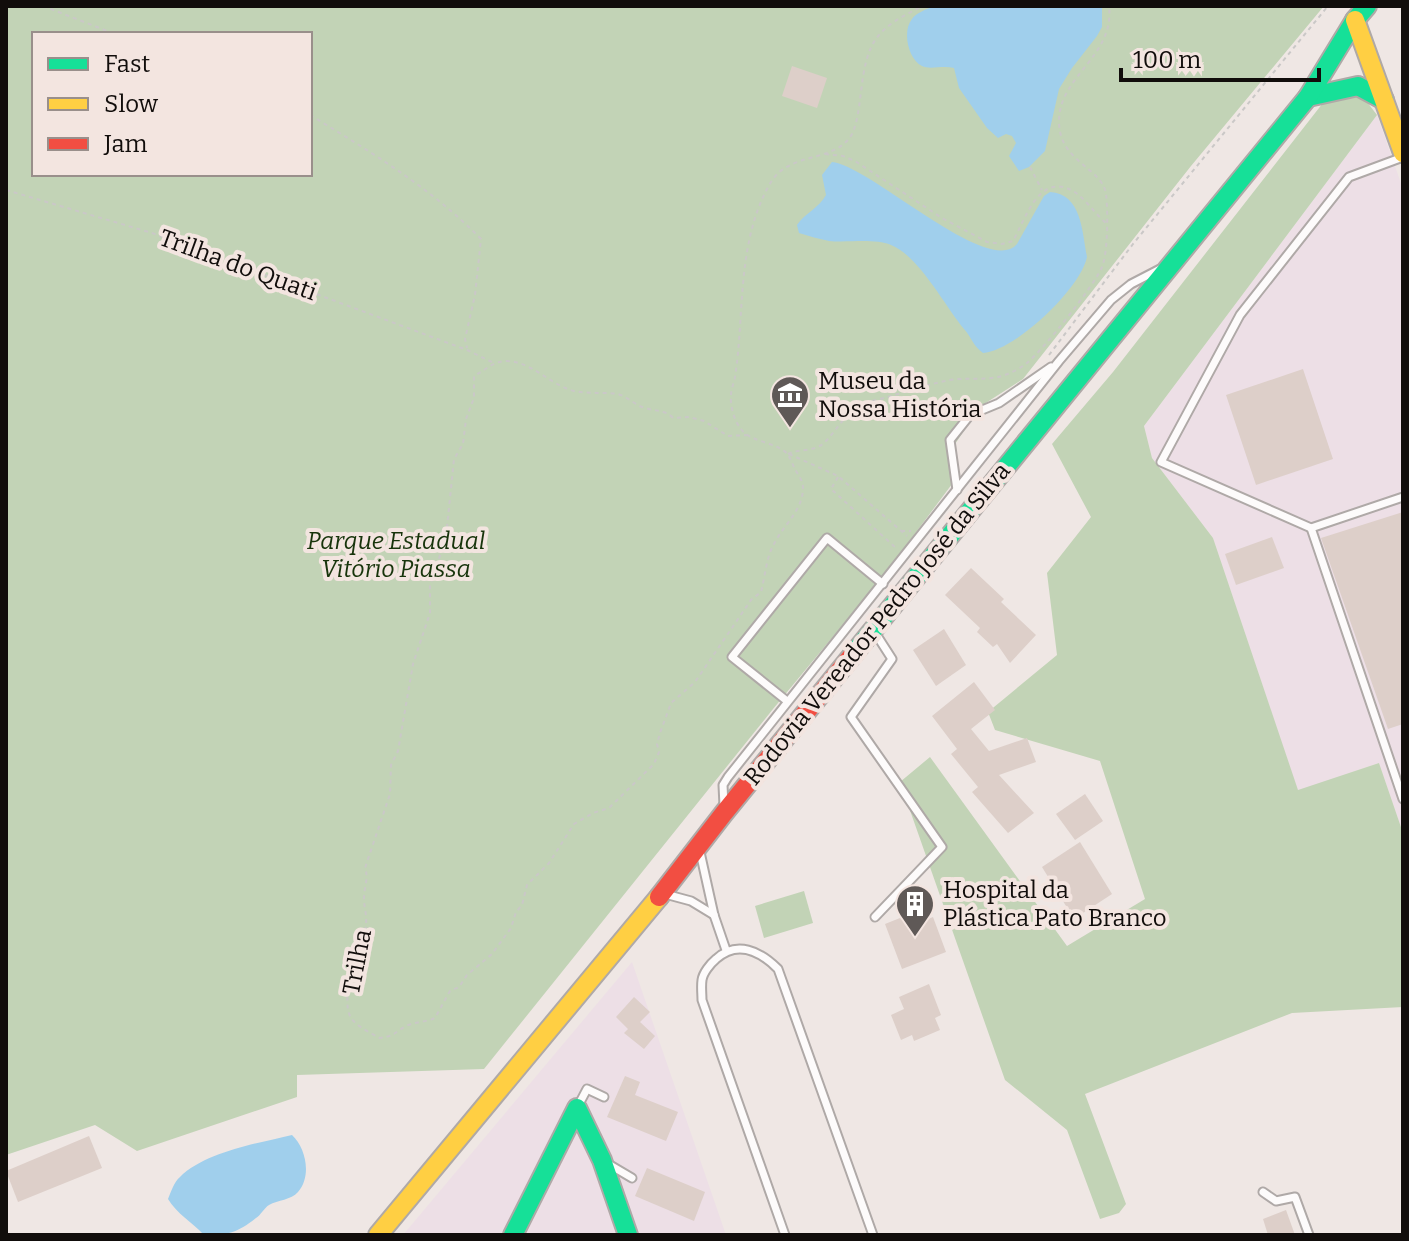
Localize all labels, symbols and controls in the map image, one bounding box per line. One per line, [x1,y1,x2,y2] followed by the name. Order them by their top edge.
[32,32,312,176] legend
[1121,32,1319,82] scale bar
[1133,46,1201,74] text: 100 m
[104,50,150,78] text: Fast
[104,90,159,118] text: Slow
[103,130,148,158] text: Jam
[156,224,320,306] street label: Trilha do Quati
[818,367,981,423] place label: Museu da Nossa História
[769,374,811,429] museum icon: Museu da Nossa História
[738,457,1016,791] street label: Rodovia Vereador Pedro José da Silva
[307,527,485,583] park label: Parque Estadual Vitório Piassa
[943,876,1166,932] place label: Hospital da Plástica Pato Branco
[894,883,936,938] building icon: Hospital da Plástica Pato Branco
[337,927,377,997] street label: Trilha

